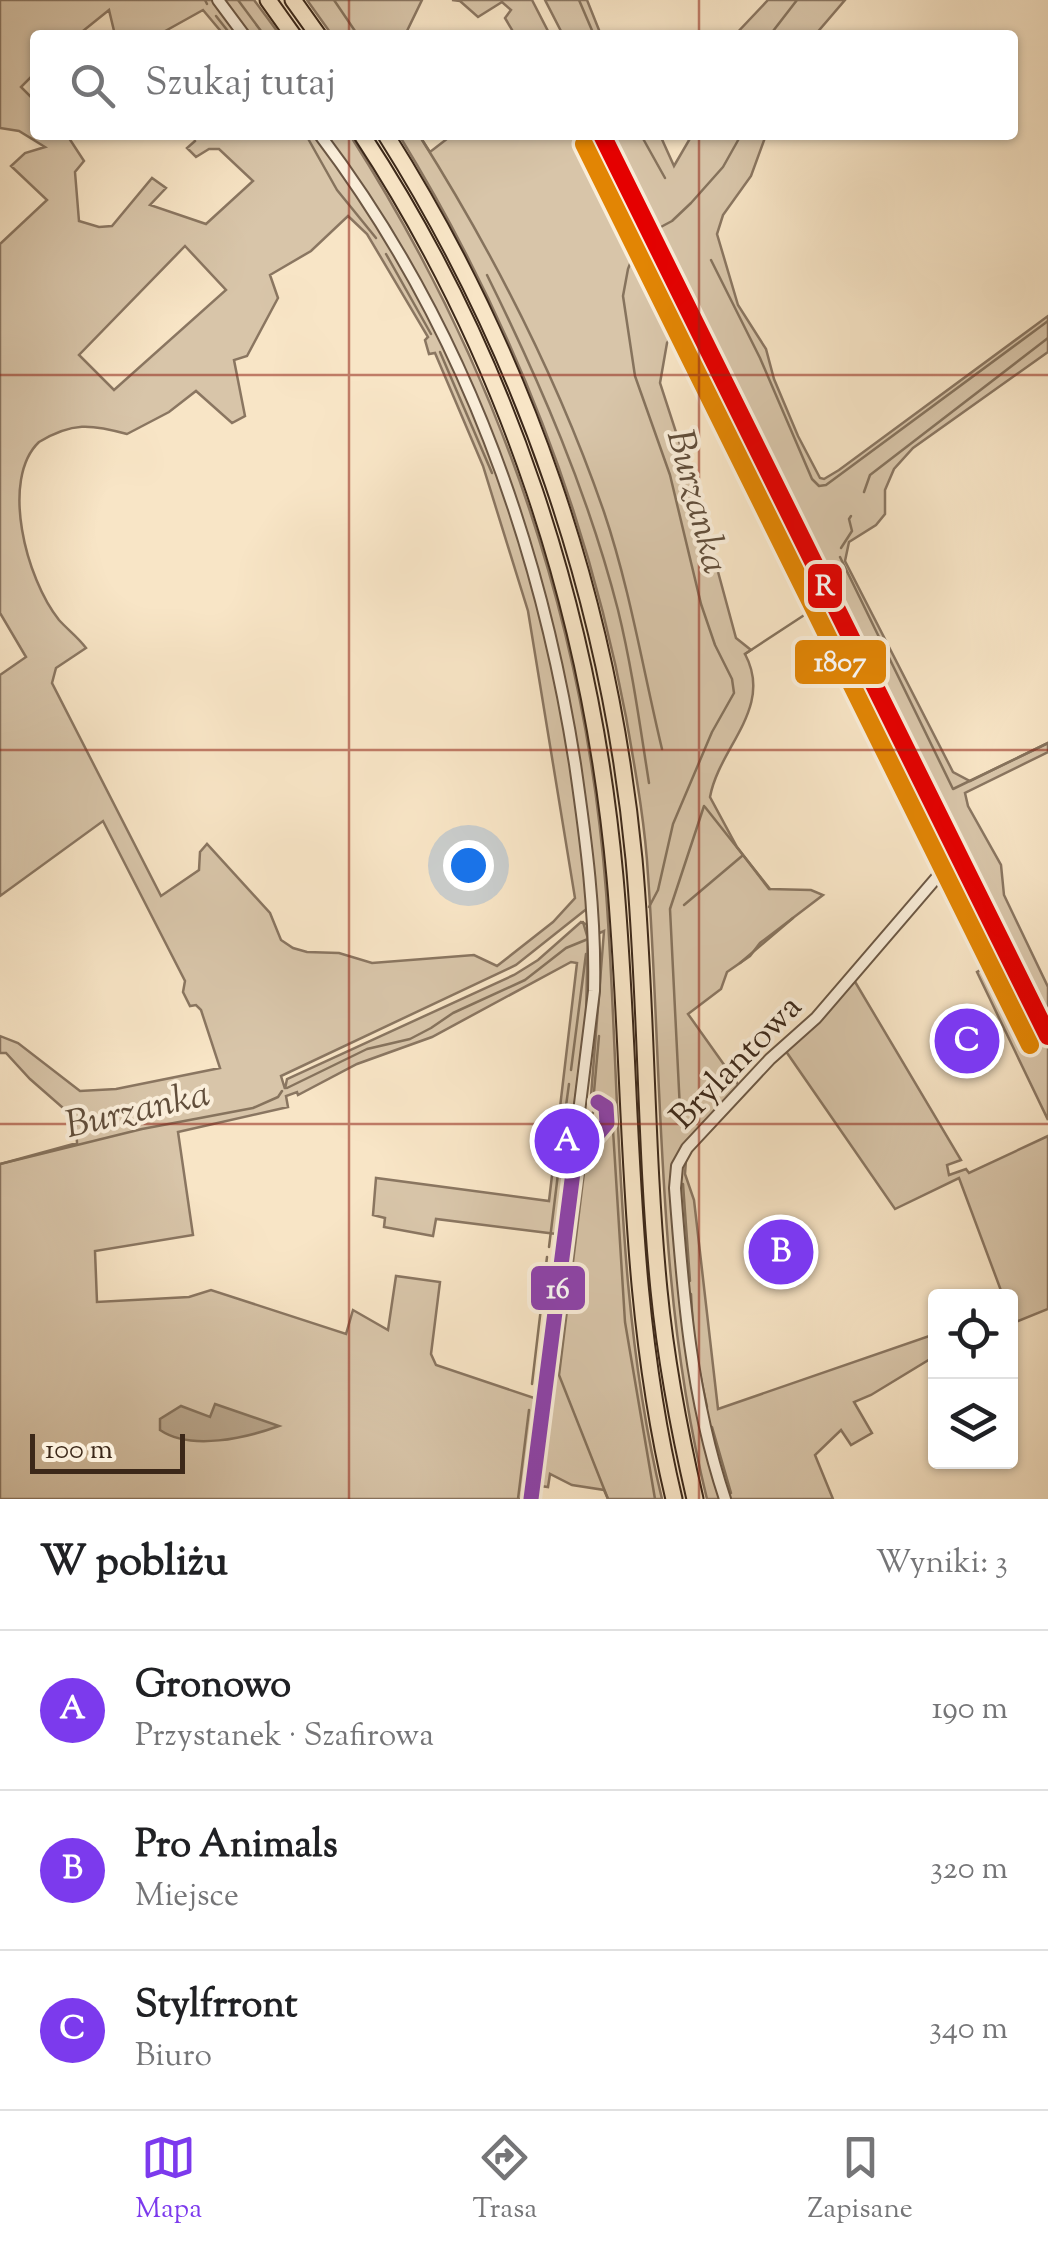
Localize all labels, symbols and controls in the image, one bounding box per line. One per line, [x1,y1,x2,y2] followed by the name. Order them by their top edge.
[30,30,1018,140] search box
[65,58,120,113] icon: search
[145,58,336,112] text: Szukaj tutaj
[650,424,740,580] water label: Burzanka
[806,562,844,610] line badge: R
[815,568,836,608] text: R
[793,638,888,686] line badge: 1807
[814,644,866,684] text: 1807
[443,840,494,891] your location
[660,984,815,1143] street label: Brylantowa
[934,1004,1000,1078] pin: C
[60,1069,215,1155] water label: Burzanka
[534,1104,600,1178] pin: A
[748,1214,814,1290] pin: B
[529,1264,587,1312] line badge: 16
[546,1271,570,1311] text: 16
[928,1289,1018,1469] map controls
[928,1289,1018,1379] button: locate
[928,1379,1018,1469] button: layers
[30,1429,185,1474] scale bar
[45,1431,113,1471] text: 100 m
[40,1534,228,1594] text: W pobliżu
[876,1541,1008,1587] text: Wyniki: 3
[135,1660,291,1714] text: Gronowo
[60,1687,85,1733] text: A
[932,1687,1008,1733] text: 190 m
[135,1714,434,1760] text: Przystanek · Szafirowa
[135,1820,338,1874] text: Pro Animals
[62,1847,83,1893] text: B
[930,1847,1008,1893] text: 320 m
[135,1874,239,1920] text: Miejsce
[135,1980,297,2034] text: Stylfrront
[60,2007,85,2053] text: C
[929,2007,1008,2053] text: 340 m
[135,2034,212,2080] text: Biuro
[135,2130,202,2230] tab: Mapa
[473,2130,537,2230] tab: Trasa
[808,2130,913,2230] tab: Zapisane

